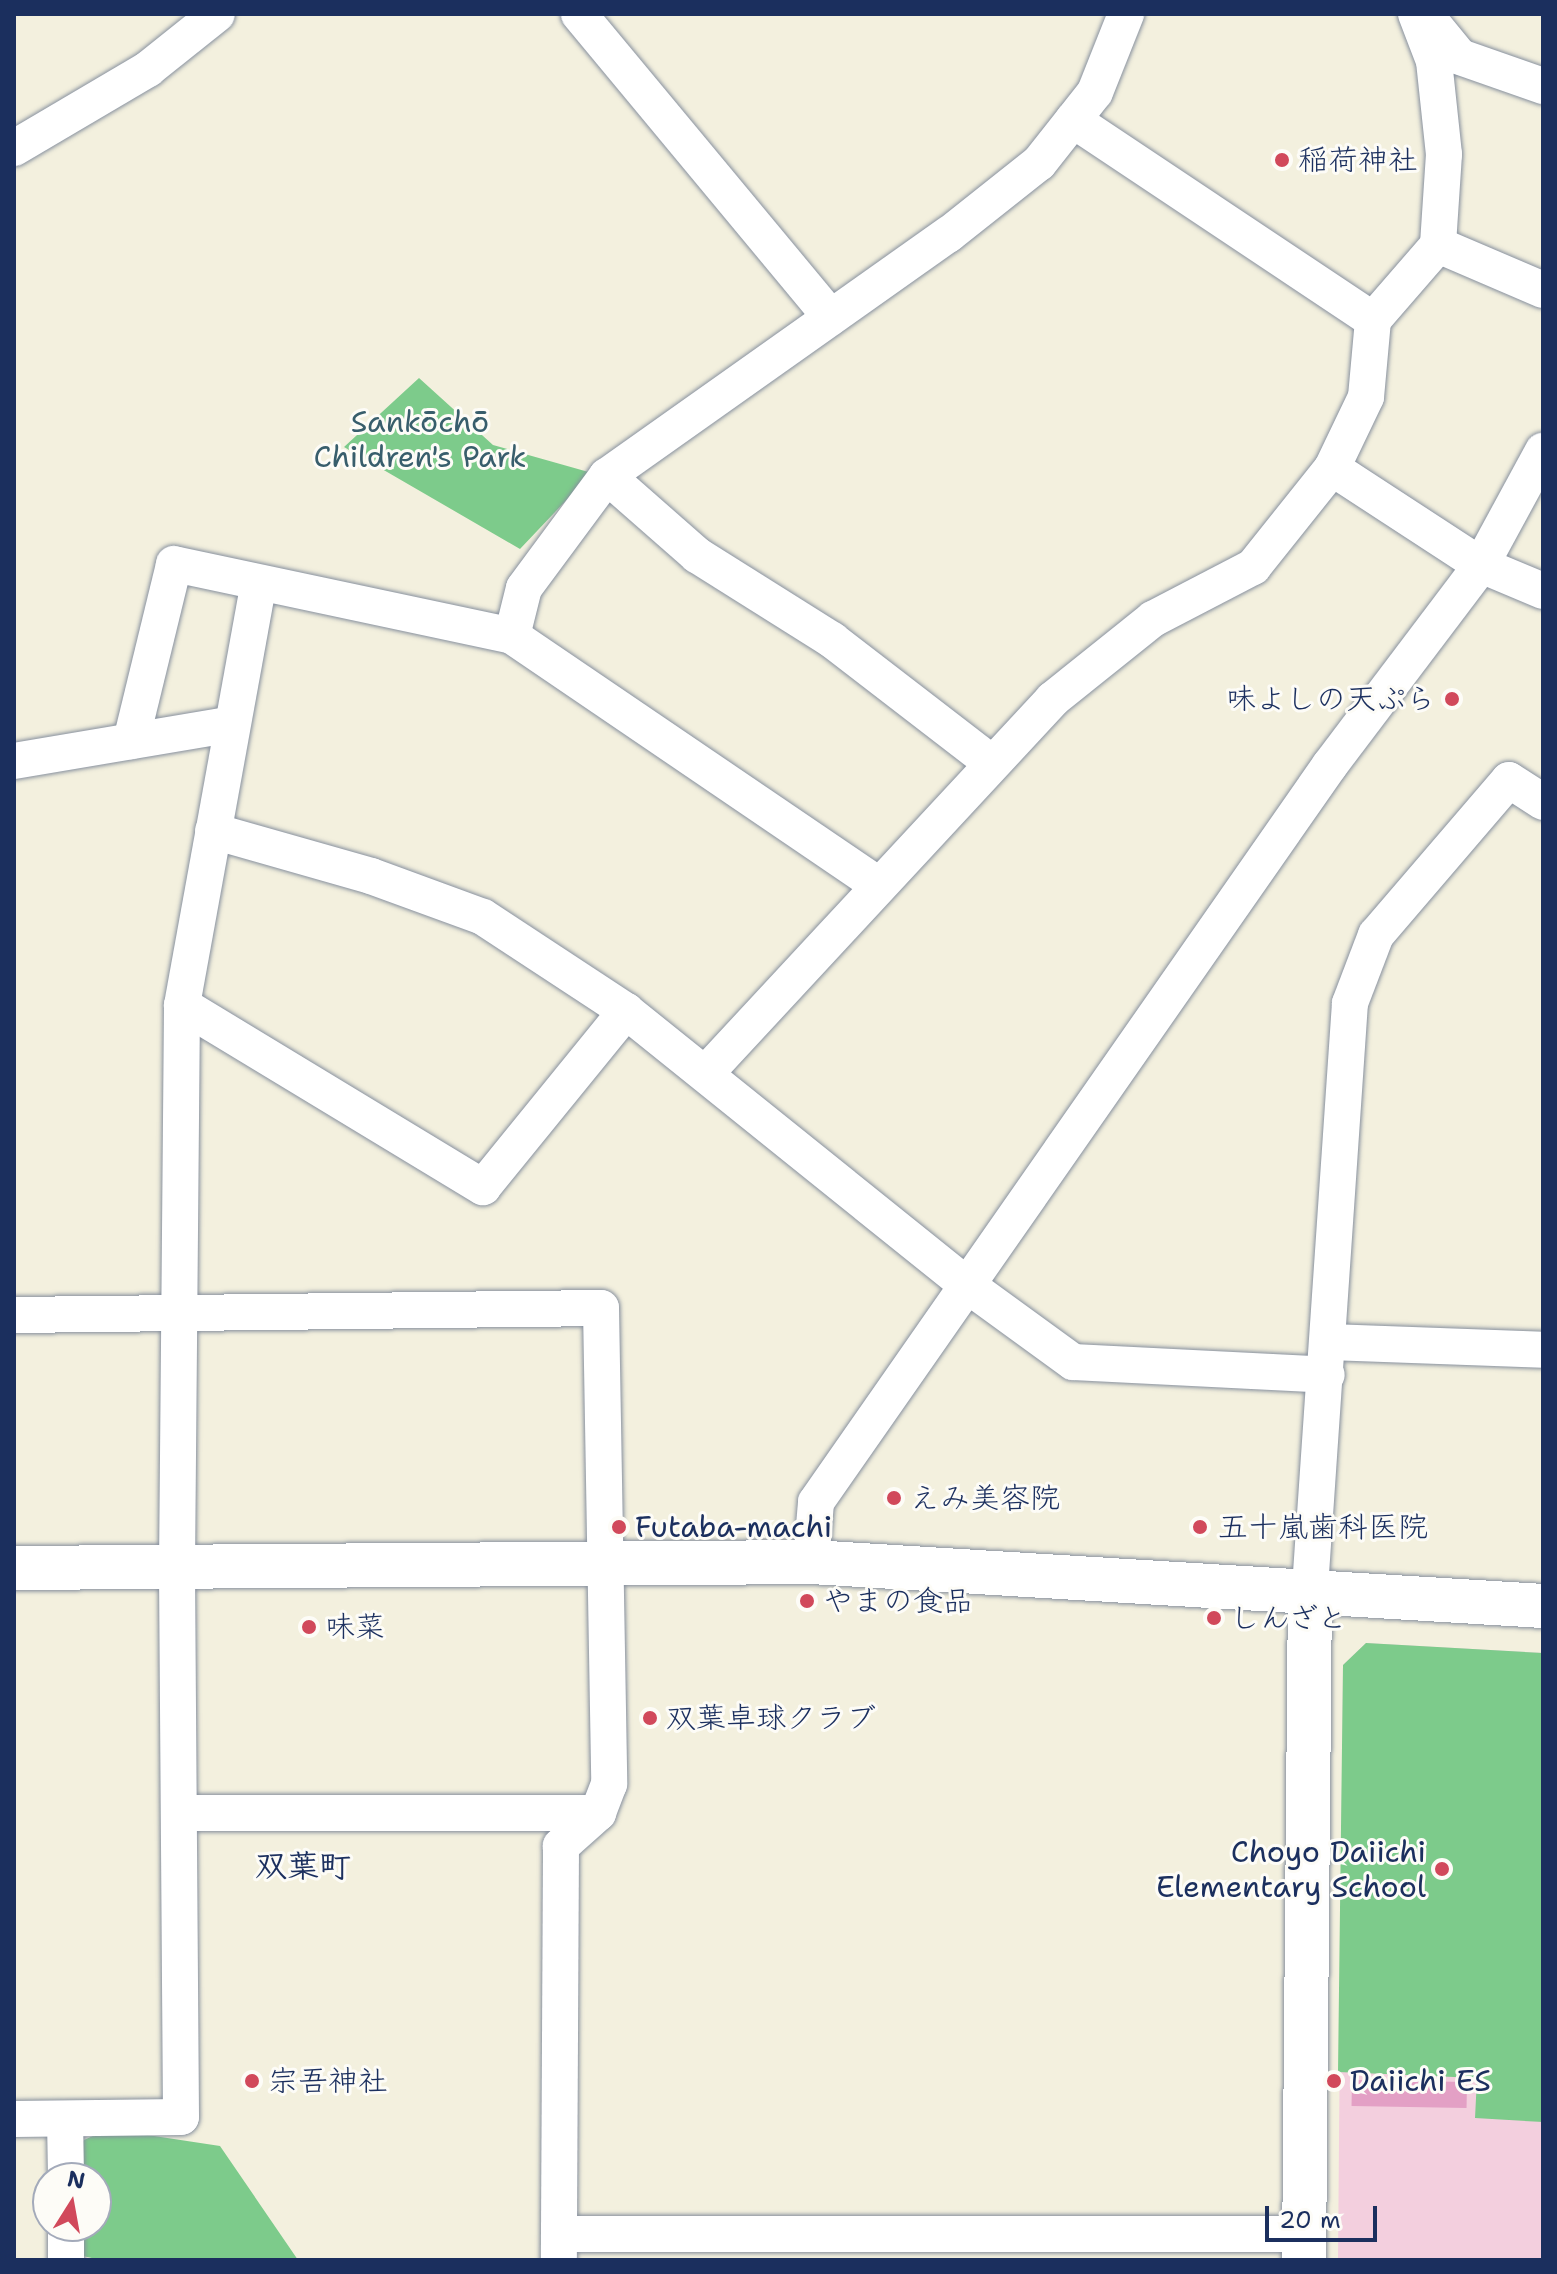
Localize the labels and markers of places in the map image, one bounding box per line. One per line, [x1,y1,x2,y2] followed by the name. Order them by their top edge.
[1298,142,1418,178] place label: 稲荷神社
[1273,151,1291,169] marker: 稲荷神社
[1226,681,1436,717] place label: 味よしの天ぷら
[1443,690,1461,708] marker: 味よしの天ぷら
[910,1480,1060,1516] place label: えみ美容院
[885,1489,903,1507] marker: えみ美容院
[635,1509,832,1545] place label: Futaba-machi
[1218,1509,1428,1545] place label: 五十嵐歯科医院
[1189,1516,1211,1538] marker: 五十嵐歯科医院
[610,1518,628,1536] marker: Futaba-machi
[823,1583,973,1619] place label: やまの食品
[798,1592,816,1610] marker: やまの食品
[1230,1600,1350,1636] place label: しんざと
[325,1609,385,1645] place label: 味菜
[1205,1609,1223,1627] marker: しんざと
[300,1618,318,1636] marker: 味菜
[666,1700,876,1736] place label: 双葉卓球クラブ
[641,1709,659,1727] marker: 双葉卓球クラブ
[1156,1834,1426,1904] place label: Choyo Daiichi Elementary School
[1433,1860,1451,1878] marker: Choyo Daiichi Elementary School
[268,2063,388,2099] place label: 宗吾神社
[1350,2063,1491,2099] place label: Daiichi ES
[243,2072,261,2090] marker: 宗吾神社
[1325,2072,1343,2090] marker: Daiichi ES

